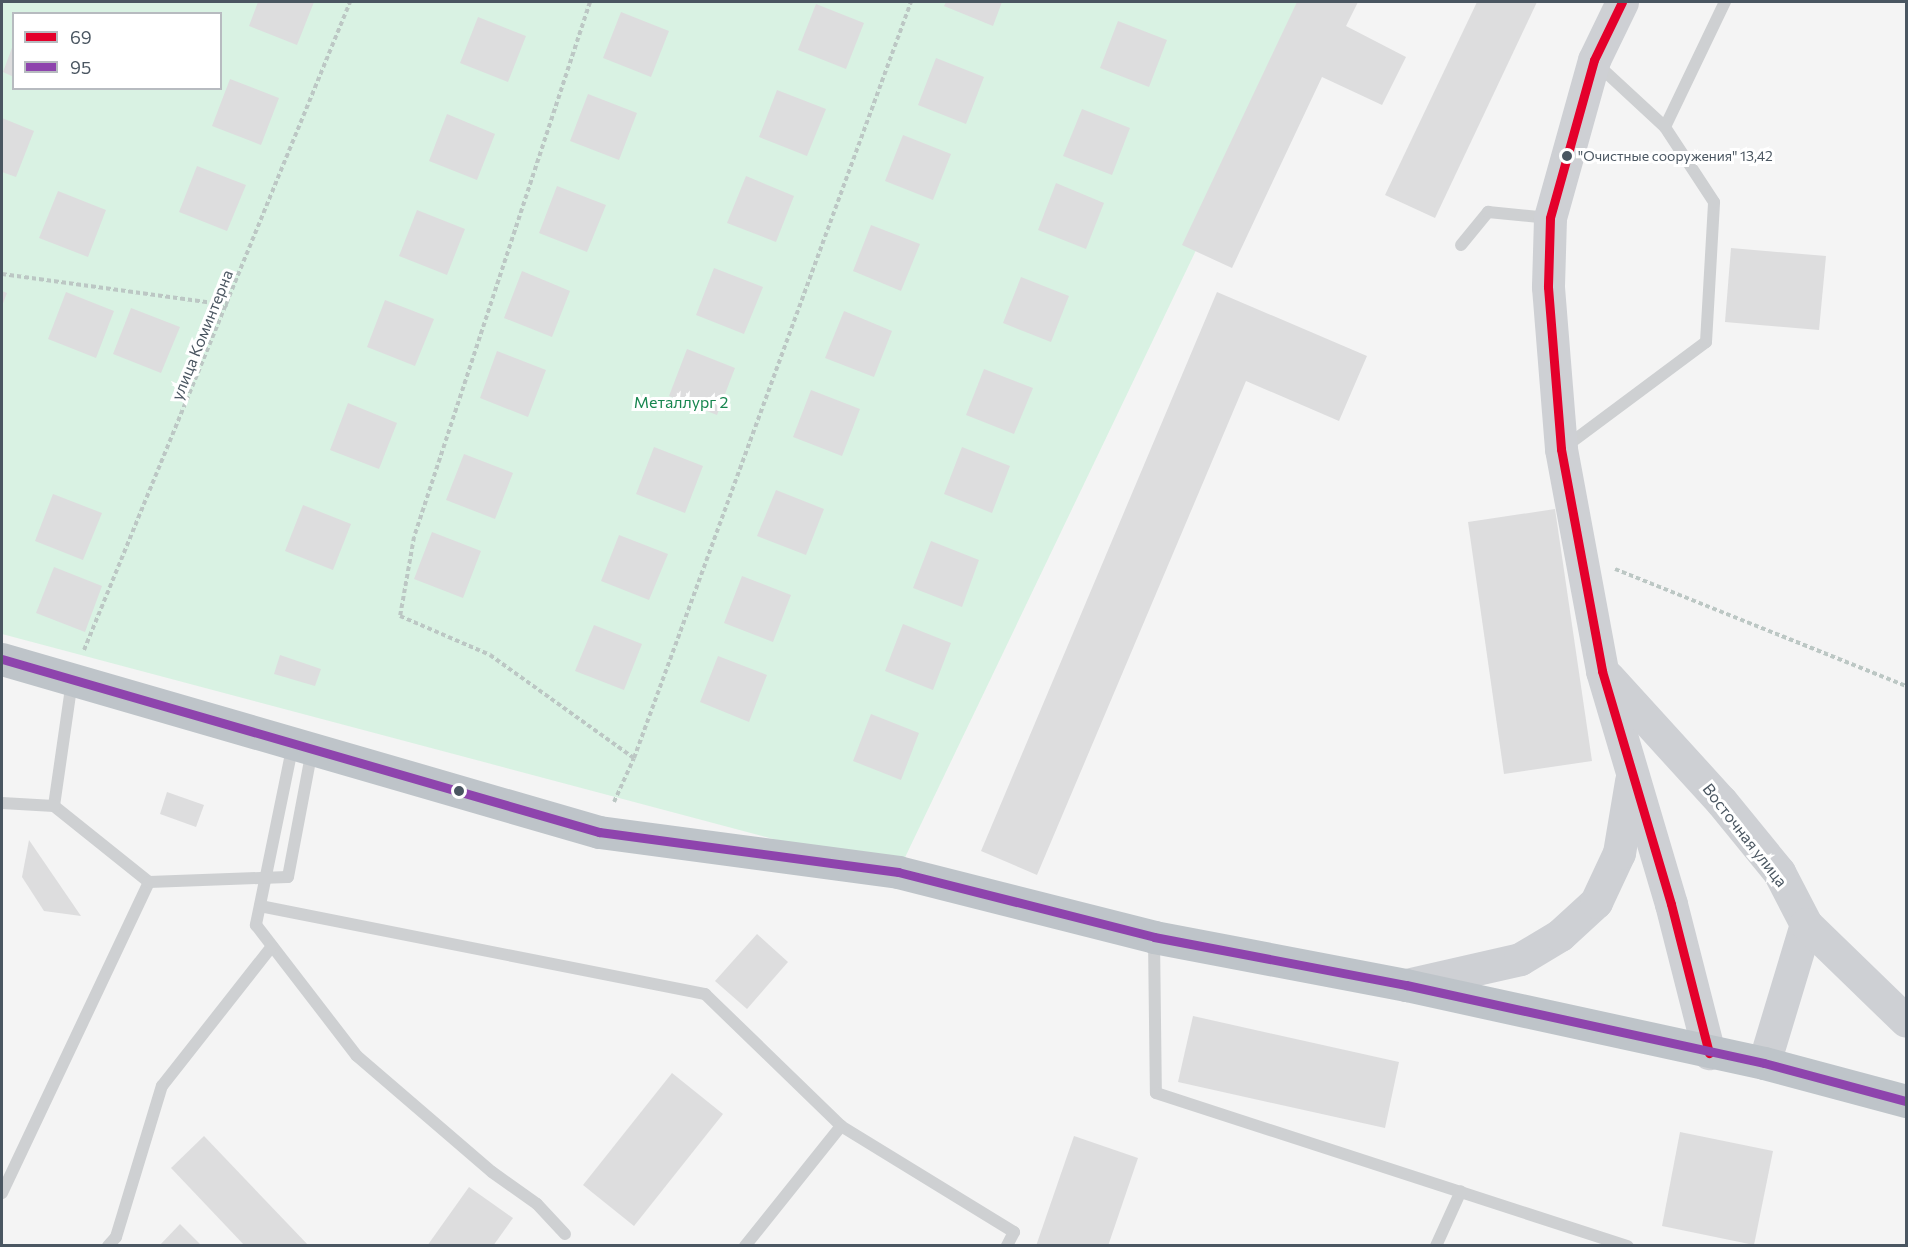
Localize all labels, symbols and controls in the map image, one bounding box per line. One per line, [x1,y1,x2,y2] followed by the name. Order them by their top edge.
[12,12,222,90] legend
[70,26,92,48] text: 69
[70,56,91,78] text: 95
[1578,148,1773,164] place label: "Очистные сооружения" 13,42
[1561,150,1573,162] marker: "Очистные сооружения" 13,42
[167,267,237,403] street label: улица Коминтерна
[634,392,728,412] park label: Металлург 2
[1699,779,1791,891] street label: Восточная улица
[453,785,465,797] unlabelled marker

